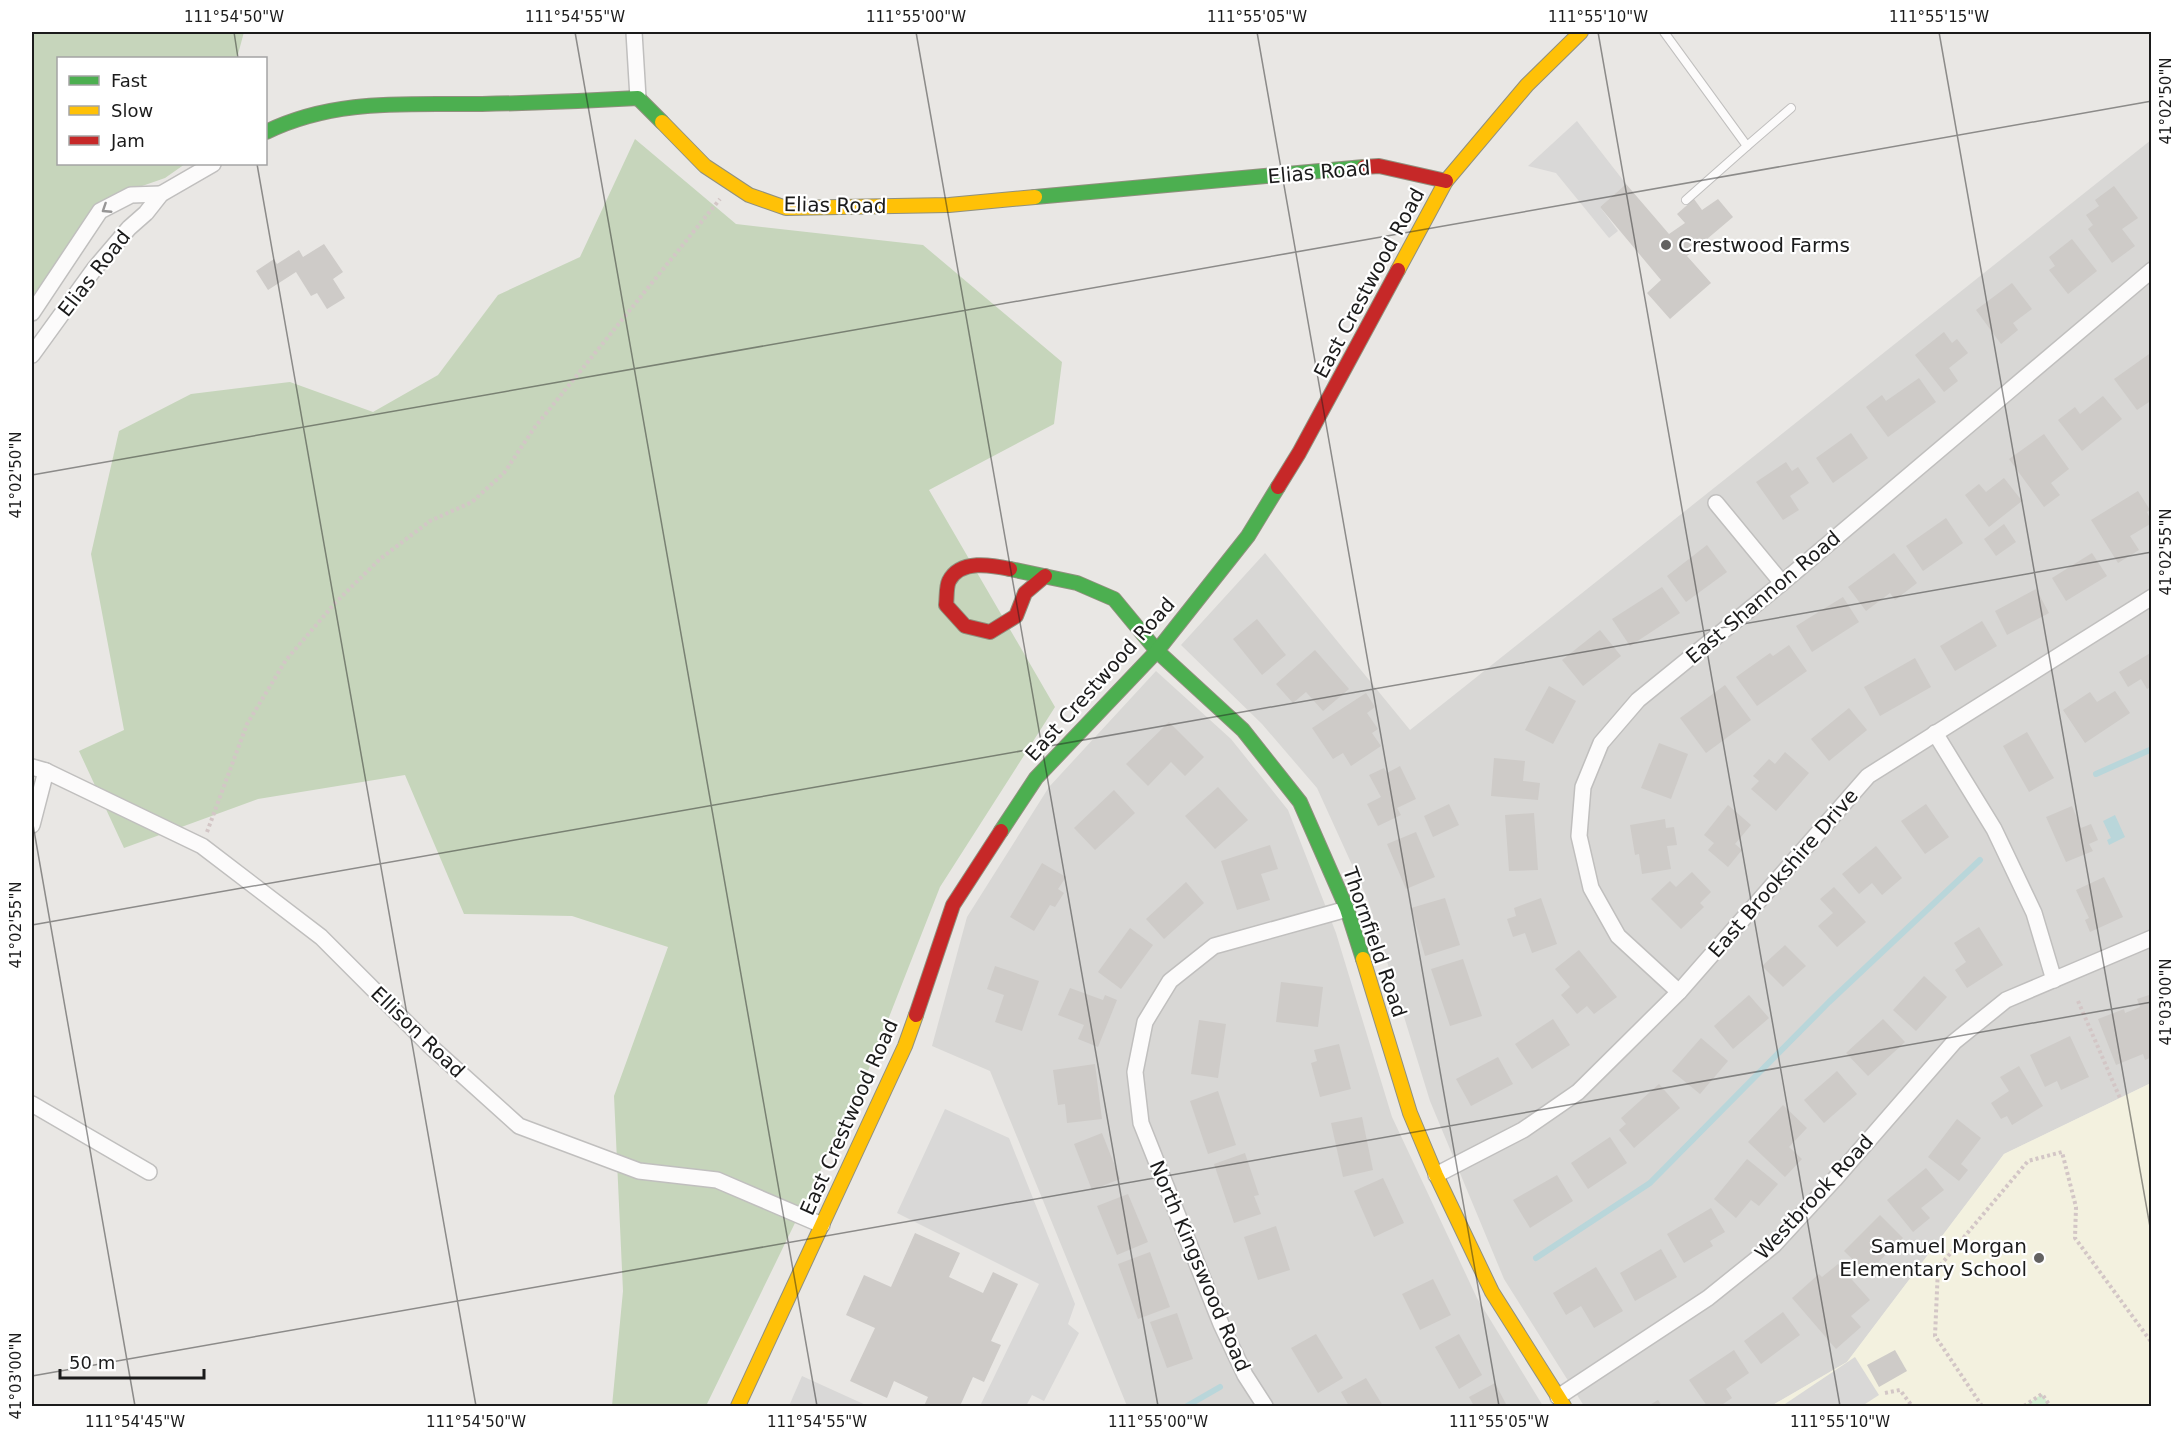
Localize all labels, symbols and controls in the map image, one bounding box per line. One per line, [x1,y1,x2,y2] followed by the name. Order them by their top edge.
[184,8,284,26] text: 111°54'50"W
[525,8,625,26] text: 111°54'55"W
[866,8,966,26] text: 111°55'00"W
[1207,8,1307,26] text: 111°55'05"W
[1548,8,1648,26] text: 111°55'10"W
[1889,8,1989,26] text: 111°55'15"W
[57,57,267,165] legend
[2157,57,2175,145] text: 41°02'50"N
[111,70,147,91] text: Fast
[111,100,153,121] text: Slow
[110,130,145,151] text: Jam
[1267,156,1371,188] street label: Elias Road
[1309,184,1429,382] street label: East Crestwood Road
[783,192,887,218] street label: Elias Road
[102,202,113,213] one-way arrow
[53,225,135,321] street label: Elias Road
[1678,233,1850,257] place label: Crestwood Farms
[1659,238,1673,252] marker: Crestwood Farms
[7,431,25,519] text: 41°02'50"N
[2157,508,2175,596] text: 41°02'55"N
[1681,525,1845,669] street label: East Shannon Road
[1020,592,1180,766] street label: East Crestwood Road
[1703,784,1863,962] street label: East Brookshire Drive
[1338,863,1412,1020] street label: Thornfield Road
[7,881,25,969] text: 41°02'55"N
[2157,958,2175,1046] text: 41°03'00"N
[366,981,470,1083] street label: Ellison Road
[795,1015,903,1219] street label: East Crestwood Road
[1750,1129,1878,1265] street label: Westbrook Road
[1145,1157,1255,1375] street label: North Kingswood Road
[1839,1234,2027,1281] place label: Samuel Morgan Elementary School
[2032,1251,2046,1265] marker: Samuel Morgan Elementary School
[7,1332,25,1420] text: 41°03'00"N
[60,1342,204,1380] scale bar
[69,1352,115,1373] text: 50 m
[85,1413,185,1431] text: 111°54'45"W
[426,1413,526,1431] text: 111°54'50"W
[767,1413,867,1431] text: 111°54'55"W
[1108,1413,1208,1431] text: 111°55'00"W
[1449,1413,1549,1431] text: 111°55'05"W
[1790,1413,1890,1431] text: 111°55'10"W

